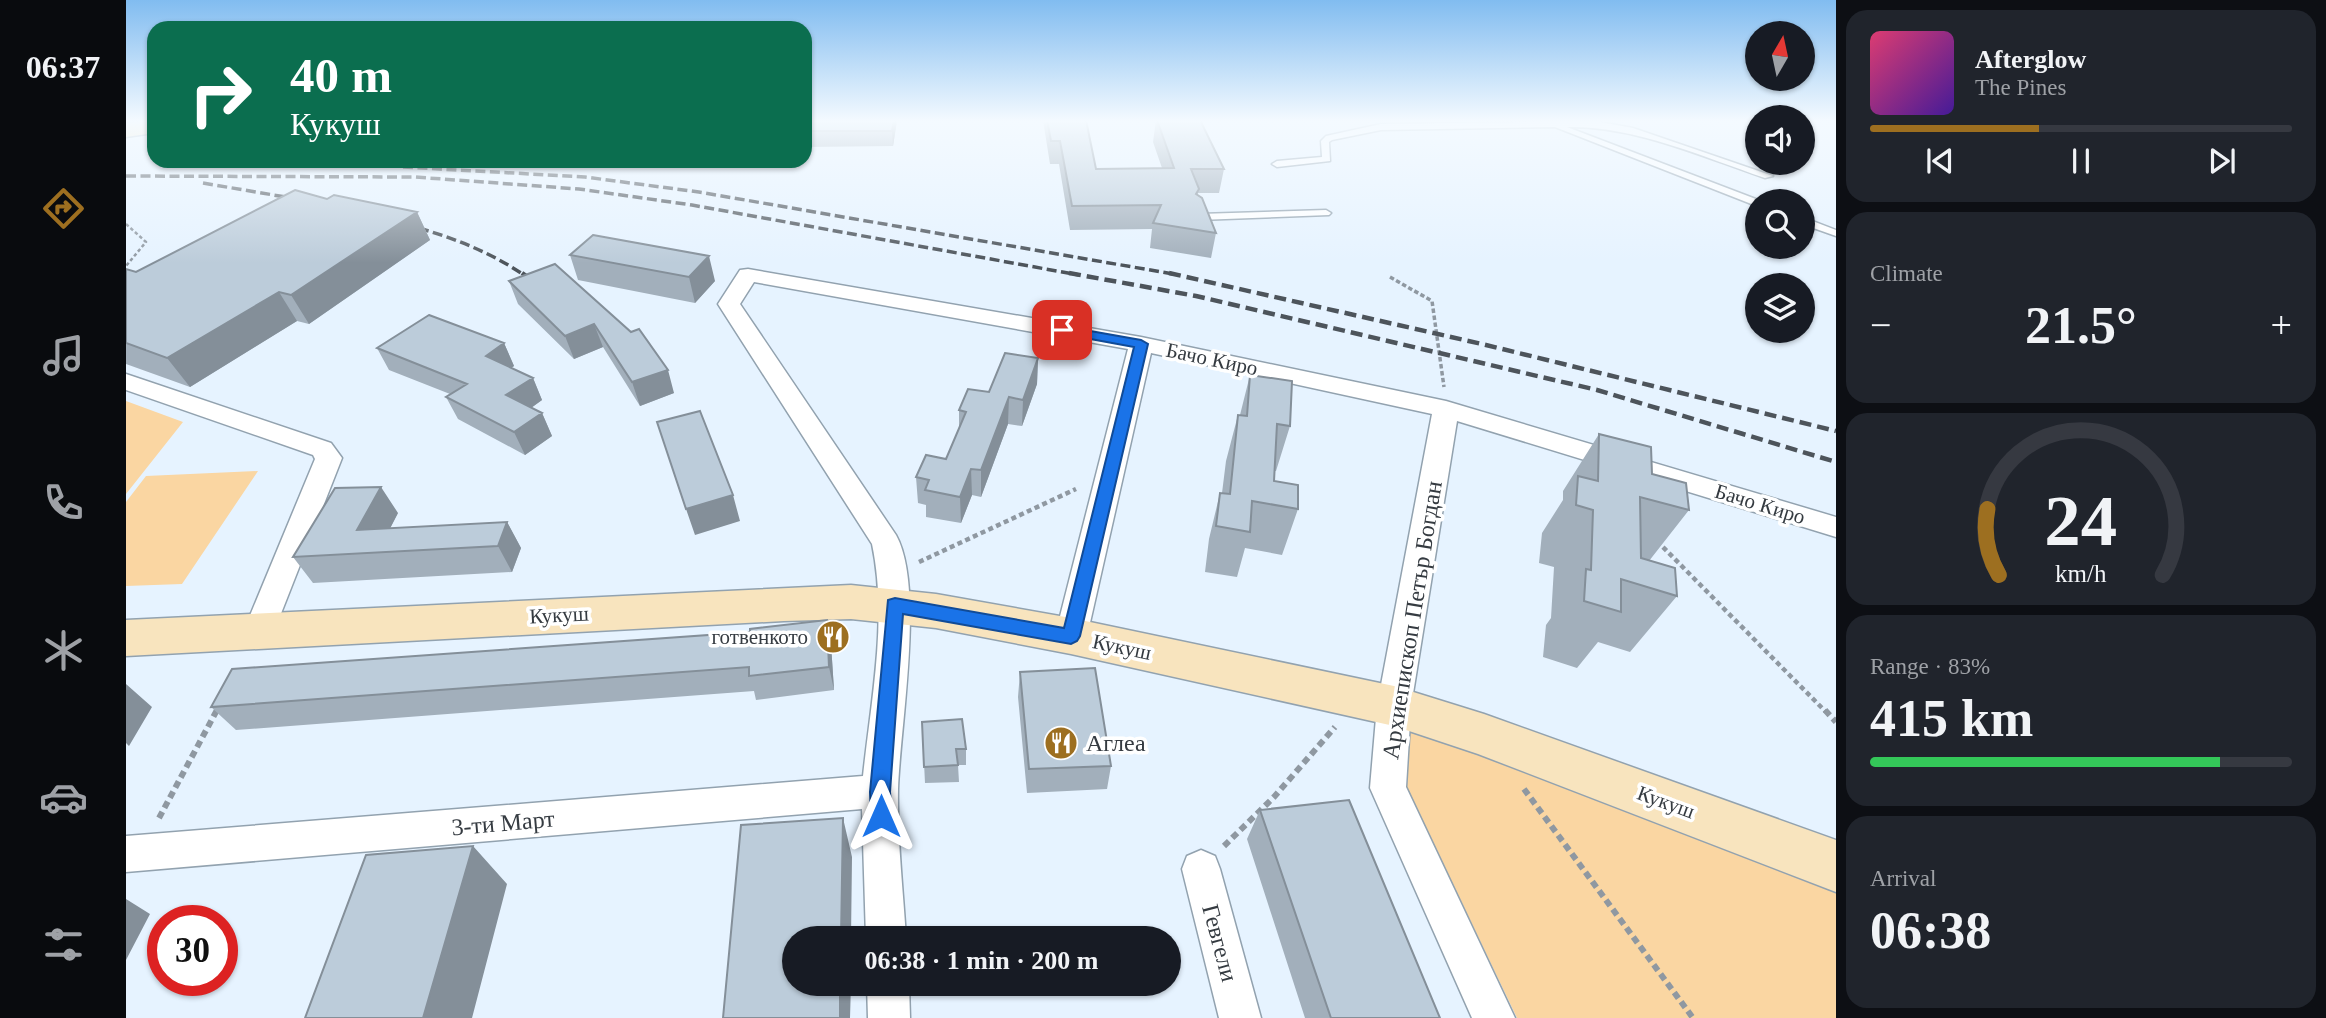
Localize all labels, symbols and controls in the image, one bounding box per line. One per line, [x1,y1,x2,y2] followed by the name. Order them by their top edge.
[1745,21,1815,91] north arrow
[1745,21,1815,343] map controls
[1975,45,2086,74] text: Afterglow
[290,48,392,103] text: 40 m
[26,49,100,85] text: 06:37
[175,49,266,140] icon: right
[1975,75,2066,100] text: The Pines
[1745,105,1815,175] button: sound
[290,106,381,142] text: Кукуш
[1921,142,1959,180] icon: previous
[2062,142,2100,180] icon: pause
[2203,142,2241,180] icon: next
[39,184,88,233] icon: directions
[1745,189,1815,259] button: search
[1870,261,1943,286] text: Climate
[1745,273,1815,343] button: layers
[2025,297,2137,354] text: 21.5°
[1032,300,1092,360] pin
[1870,304,1891,346] text: −
[2271,304,2292,346] text: +
[1043,311,1081,349] icon: arrive
[39,331,88,380] icon: music
[1164,338,1260,380] street label: Бачо Киро
[39,478,88,527] icon: phone
[1377,479,1447,761] street label: Архиепископ Петър Богдан
[1712,479,1808,529] street label: Бачо Киро
[2045,480,2117,561] text: 24
[2055,560,2107,587] text: km/h
[529,601,589,629] street label: Кукуш
[814,618,852,656] restaurant icon: готвенкото
[711,625,808,649] place label: готвенкото
[39,626,88,675] icon: climate
[1090,629,1154,665] street label: Кукуш
[1870,654,1990,679] text: Range · 83%
[1870,690,2033,747] text: 415 km
[1042,724,1080,762] restaurant icon: Аглеа
[1086,730,1146,756] place label: Аглеа
[39,773,88,822] icon: car
[844,779,918,853] position arrow
[1634,781,1698,823] street label: Кукуш
[450,805,556,840] street label: 3-ти Март
[1870,866,1936,891] text: Arrival
[1197,901,1243,985] street label: Гевгели
[1870,902,1991,959] text: 06:38
[147,905,238,996] speed limit sign: 30
[39,920,88,969] icon: filters
[865,946,1099,975] text: 06:38 · 1 min · 200 m

